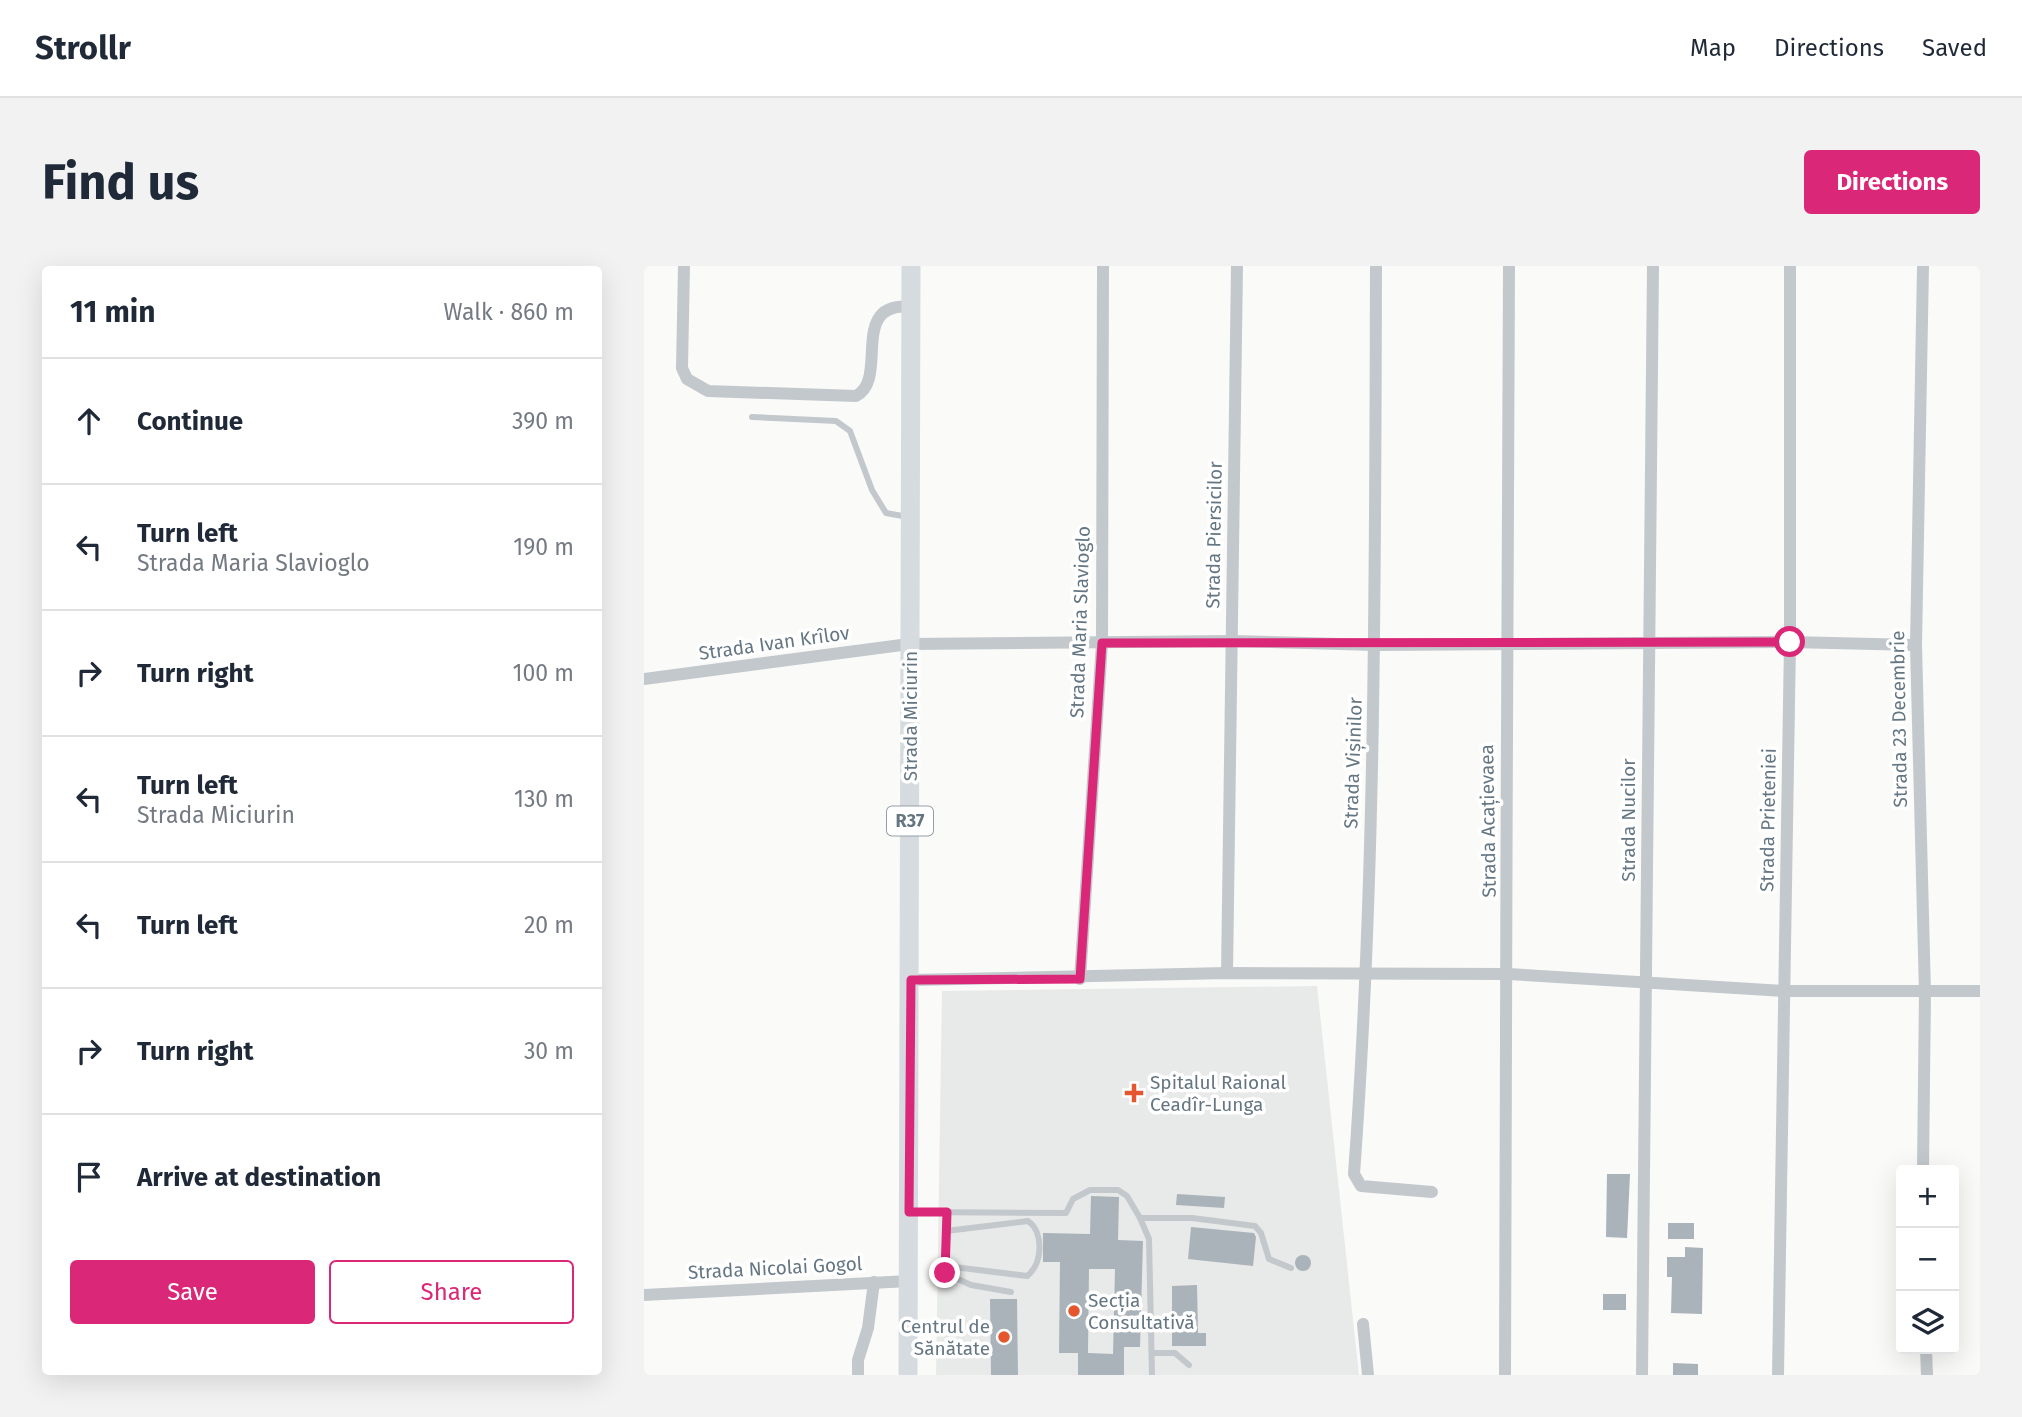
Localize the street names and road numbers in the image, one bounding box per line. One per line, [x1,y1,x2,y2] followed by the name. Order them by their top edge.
[1201,460,1227,609] street label: Strada Piersicilor
[1065,526,1095,718] street label: Strada Maria Slavioglo
[697,621,851,665] street label: Strada Ivan Krîlov
[1886,630,1912,808] street label: Strada 23 Decembrie
[899,651,922,781] street label: Strada Miciurin
[1339,696,1368,829] street label: Strada Vișinilor
[1475,744,1502,898] street label: Strada Acațievaea
[1755,748,1781,892] street label: Strada Prieteniei
[1617,758,1640,882] street label: Strada Nucilor
[887,806,933,836] road number: R37
[687,1252,863,1284] street label: Strada Nicolai Gogol

